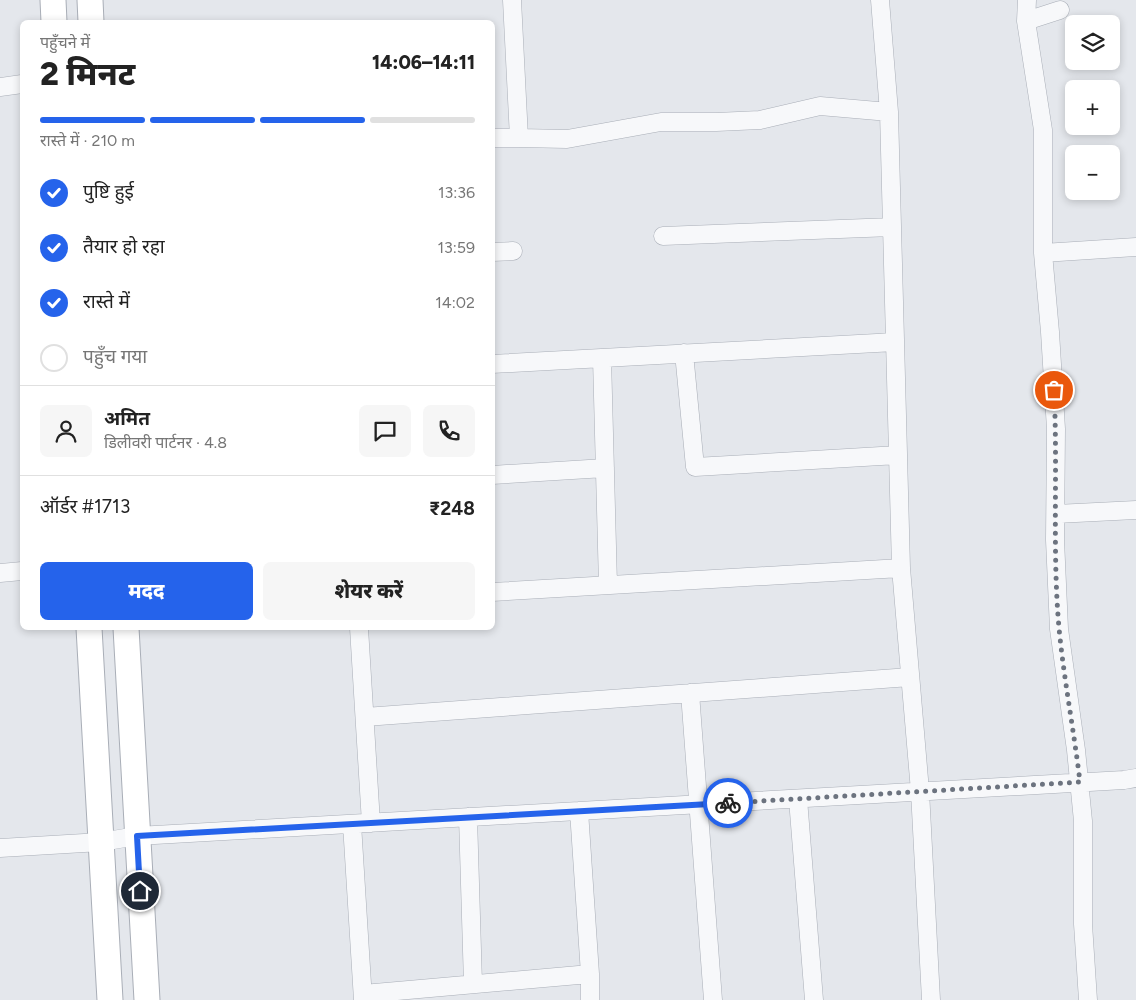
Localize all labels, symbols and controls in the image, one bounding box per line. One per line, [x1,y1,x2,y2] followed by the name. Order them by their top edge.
[1065,15,1120,200] map controls
[1065,15,1120,70] button: layers
[40,33,90,52] text: पहुँचने में
[372,51,475,74] text: 14:06–14:11
[40,55,135,93] text: 2 मिनट
[1065,80,1120,135] button: +
[40,131,135,150] text: रास्ते में · 210 m
[1065,145,1120,200] button: −
[40,179,68,207] icon: check
[83,180,134,203] text: पुष्टि हुई
[438,183,475,202] text: 13:36
[40,234,68,262] icon: check
[83,235,165,258] text: तैयार हो रहा
[437,238,475,257] text: 13:59
[40,289,68,317] icon: check
[83,290,130,313] text: रास्ते में
[435,293,475,312] text: 14:02
[83,345,147,368] text: पहुँच गया
[1033,369,1075,411] pin
[1040,376,1068,404] icon: bag
[40,405,92,457] button: person
[359,405,411,457] button: chat
[423,405,475,457] button: phone
[104,407,150,430] text: अमित
[104,433,227,452] text: डिलीवरी पार्टनर · 4.8
[40,495,130,518] text: ऑर्डर #1713
[429,497,475,520] text: ₹248
[40,562,253,620] button: मदद
[263,562,475,620] button: शेयर करें
[703,778,753,828] courier
[714,789,742,817] icon: bike
[119,870,161,912] pin
[126,877,154,905] icon: home

